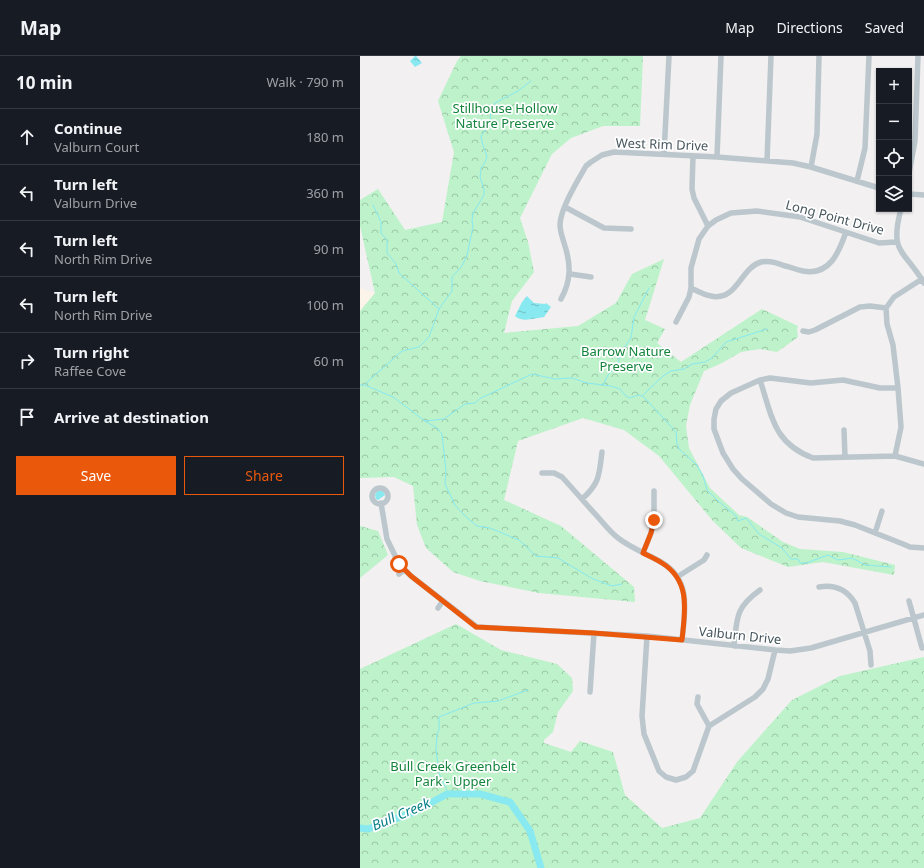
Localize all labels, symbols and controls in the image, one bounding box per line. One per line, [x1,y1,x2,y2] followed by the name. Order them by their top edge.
[20,15,61,41] text: Map
[725,18,754,37] text: Map
[776,18,843,37] text: Directions
[865,18,904,37] text: Saved
[876,68,912,212] map controls
[876,68,912,104] button: +
[16,71,73,94] text: 10 min
[266,73,344,91] text: Walk · 790 m
[453,99,558,132] park label: Stillhouse Hollow Nature Preserve
[876,104,912,140] button: −
[54,118,122,138] text: Continue
[16,126,38,148] icon: ahead
[306,128,344,146] text: 180 m
[615,133,709,155] street label: West Rim Drive
[54,138,139,156] text: Valburn Court
[876,140,912,176] button: locate
[54,174,118,194] text: Turn left
[876,176,912,212] button: layers
[16,182,38,204] icon: left
[306,184,344,202] text: 360 m
[54,194,137,212] text: Valburn Drive
[784,195,886,239] street label: Long Point Drive
[54,230,118,250] text: Turn left
[16,238,38,260] icon: left
[314,240,344,258] text: 90 m
[54,250,152,268] text: North Rim Drive
[54,286,118,306] text: Turn left
[16,294,38,316] icon: left
[306,296,344,314] text: 100 m
[54,306,152,324] text: North Rim Drive
[54,342,129,362] text: Turn right
[581,342,671,375] park label: Barrow Nature Preserve
[16,350,38,372] icon: right
[314,352,344,370] text: 60 m
[54,362,126,380] text: Raffee Cove
[16,406,38,428] icon: arrive
[54,407,209,427] text: Arrive at destination
[16,456,176,495] button: Save
[184,456,344,495] button: Share
[645,511,663,529] route end
[390,555,408,573] route start
[698,622,782,648] street label: Valburn Drive
[390,757,516,790] park label: Bull Creek Greenbelt Park - Upper
[369,792,434,834] water label: Bull Creek

